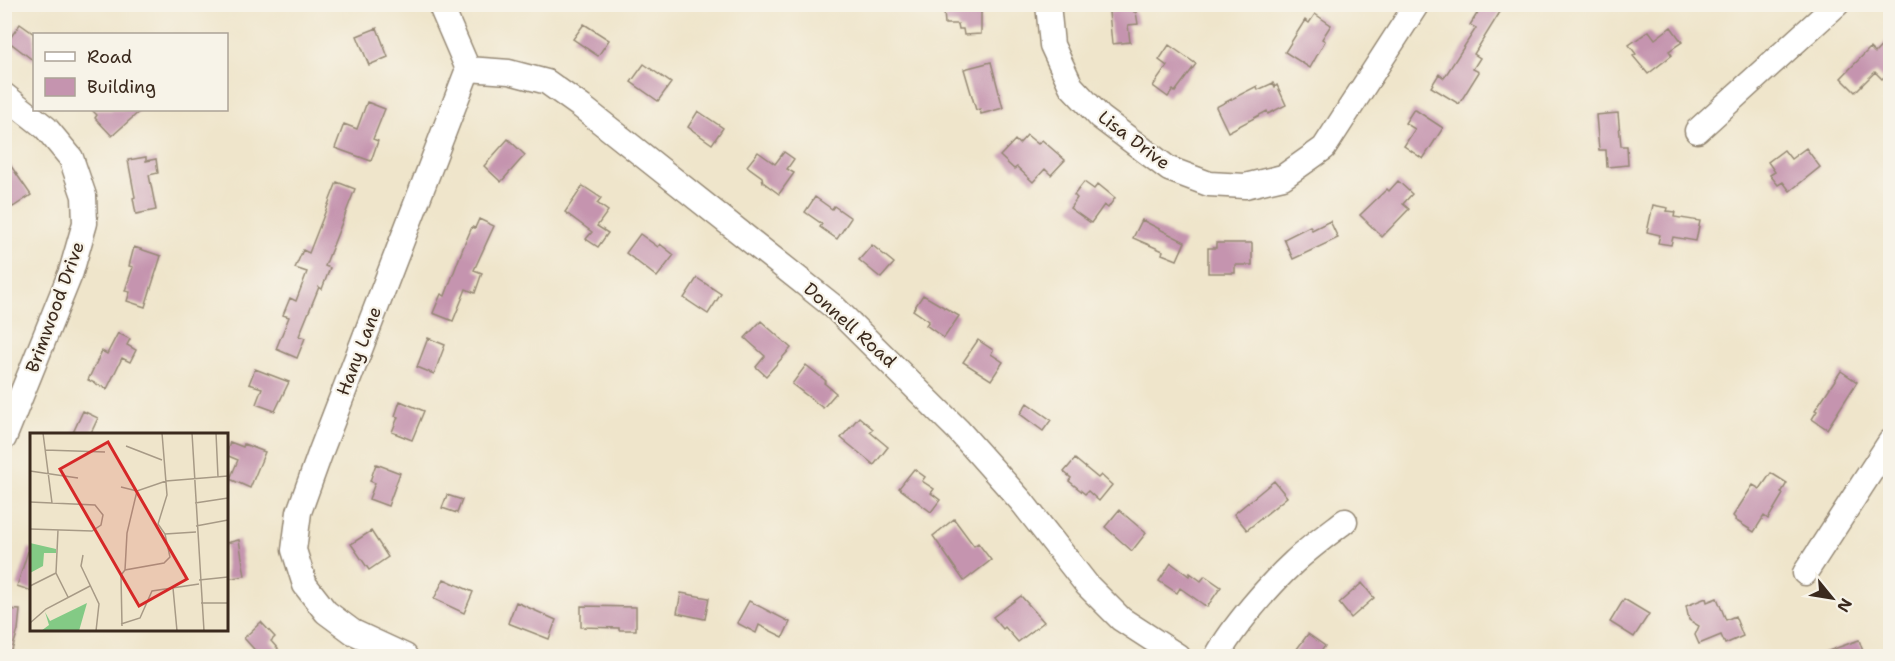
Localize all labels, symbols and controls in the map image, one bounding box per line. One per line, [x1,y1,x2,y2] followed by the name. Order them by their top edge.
[33,33,228,111] legend
[87,45,132,69] text: Road
[87,75,156,99] text: Building
[1093,105,1175,175] street label: Lisa Drive
[20,238,90,376] street label: Brimwood Drive
[799,277,901,373] street label: Donnell Road
[331,303,387,399] street label: Hany Lane
[30,433,228,631] inset map
[1802,568,1862,628] north arrow
[1832,595,1857,616] text: N

